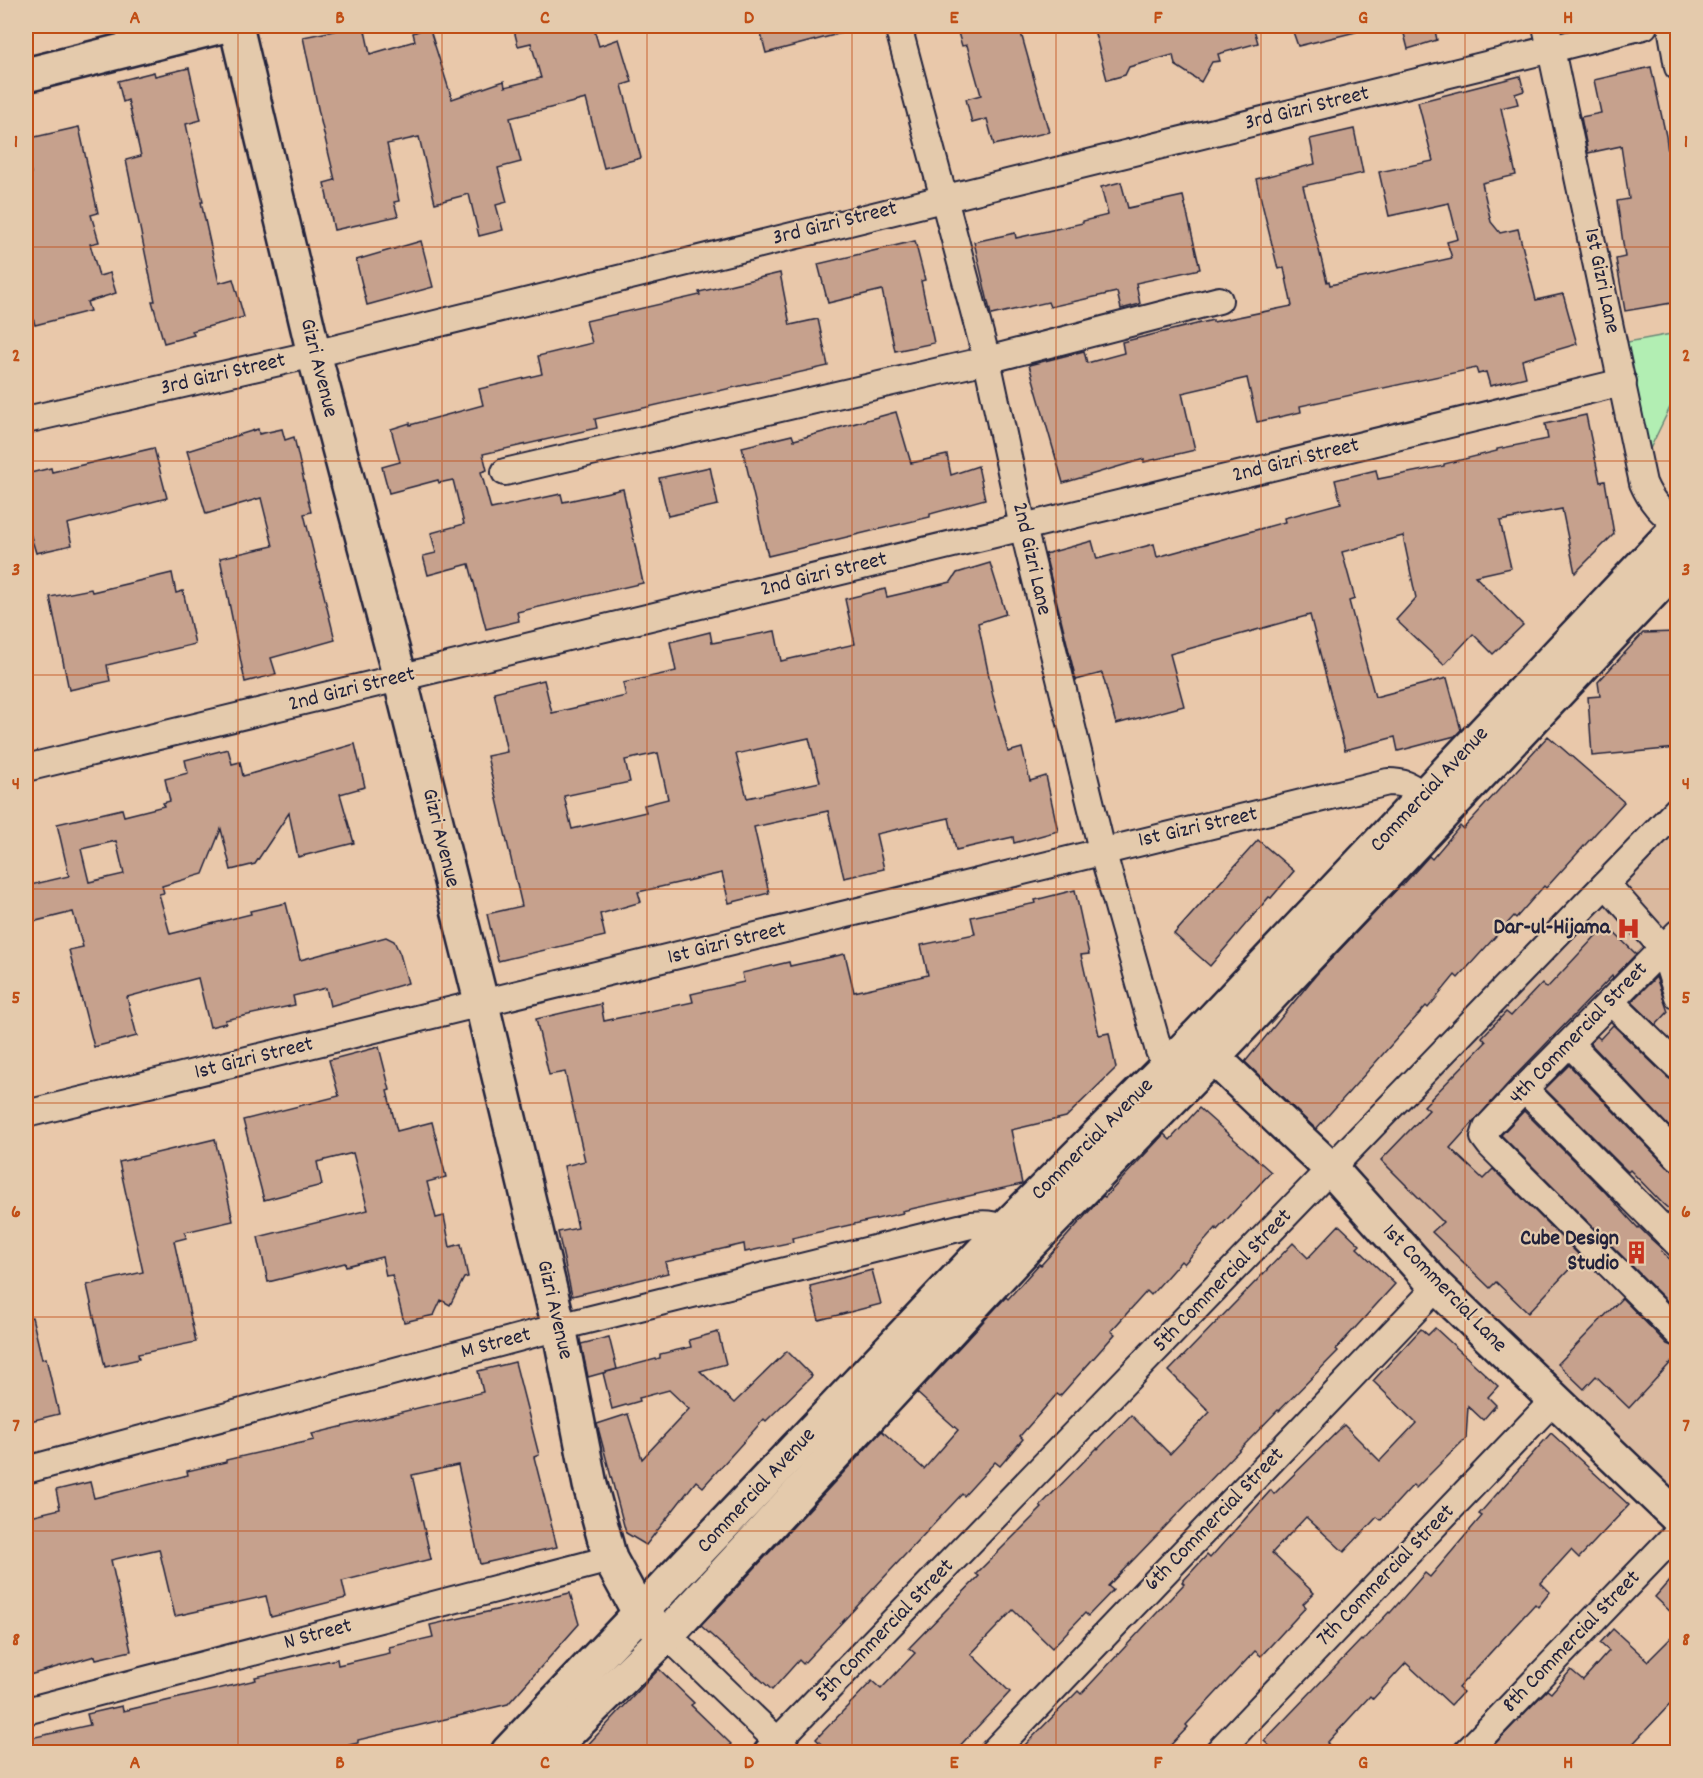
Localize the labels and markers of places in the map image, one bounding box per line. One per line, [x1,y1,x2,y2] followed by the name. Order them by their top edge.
[1494,913,1611,944] place label: Dar-ul-Hijama
[1615,915,1641,941] hospital icon: Dar-ul-Hijama
[1520,1224,1619,1280] place label: Cube Design Studio
[1624,1239,1650,1265] building icon: Cube Design Studio

